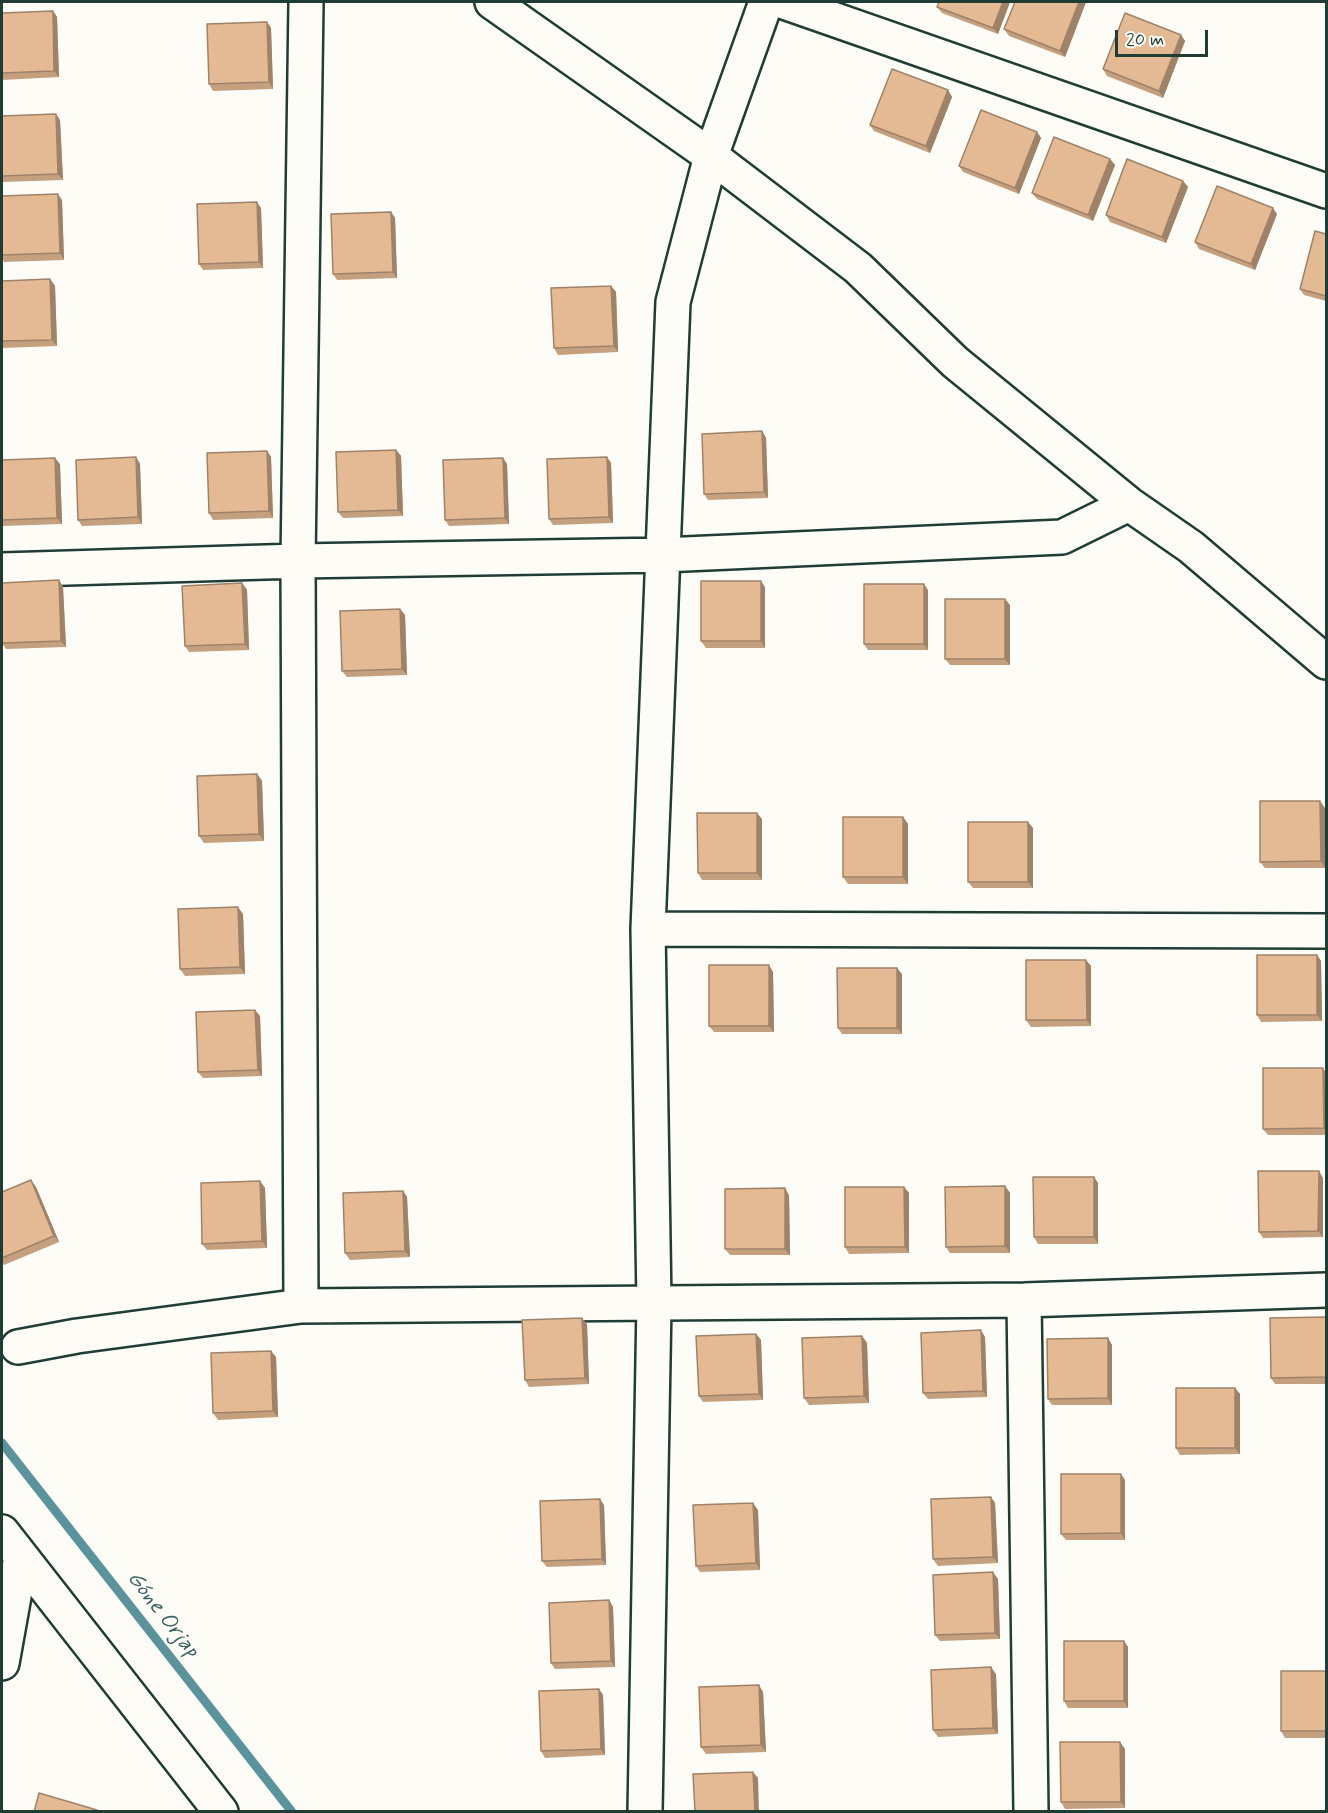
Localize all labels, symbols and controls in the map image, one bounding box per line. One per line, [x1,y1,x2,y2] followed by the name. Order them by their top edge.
[1118,18,1211,56] scale bar
[1126,28,1164,52] text: 20 m
[120,1567,204,1663] water label: Góne Orjap

